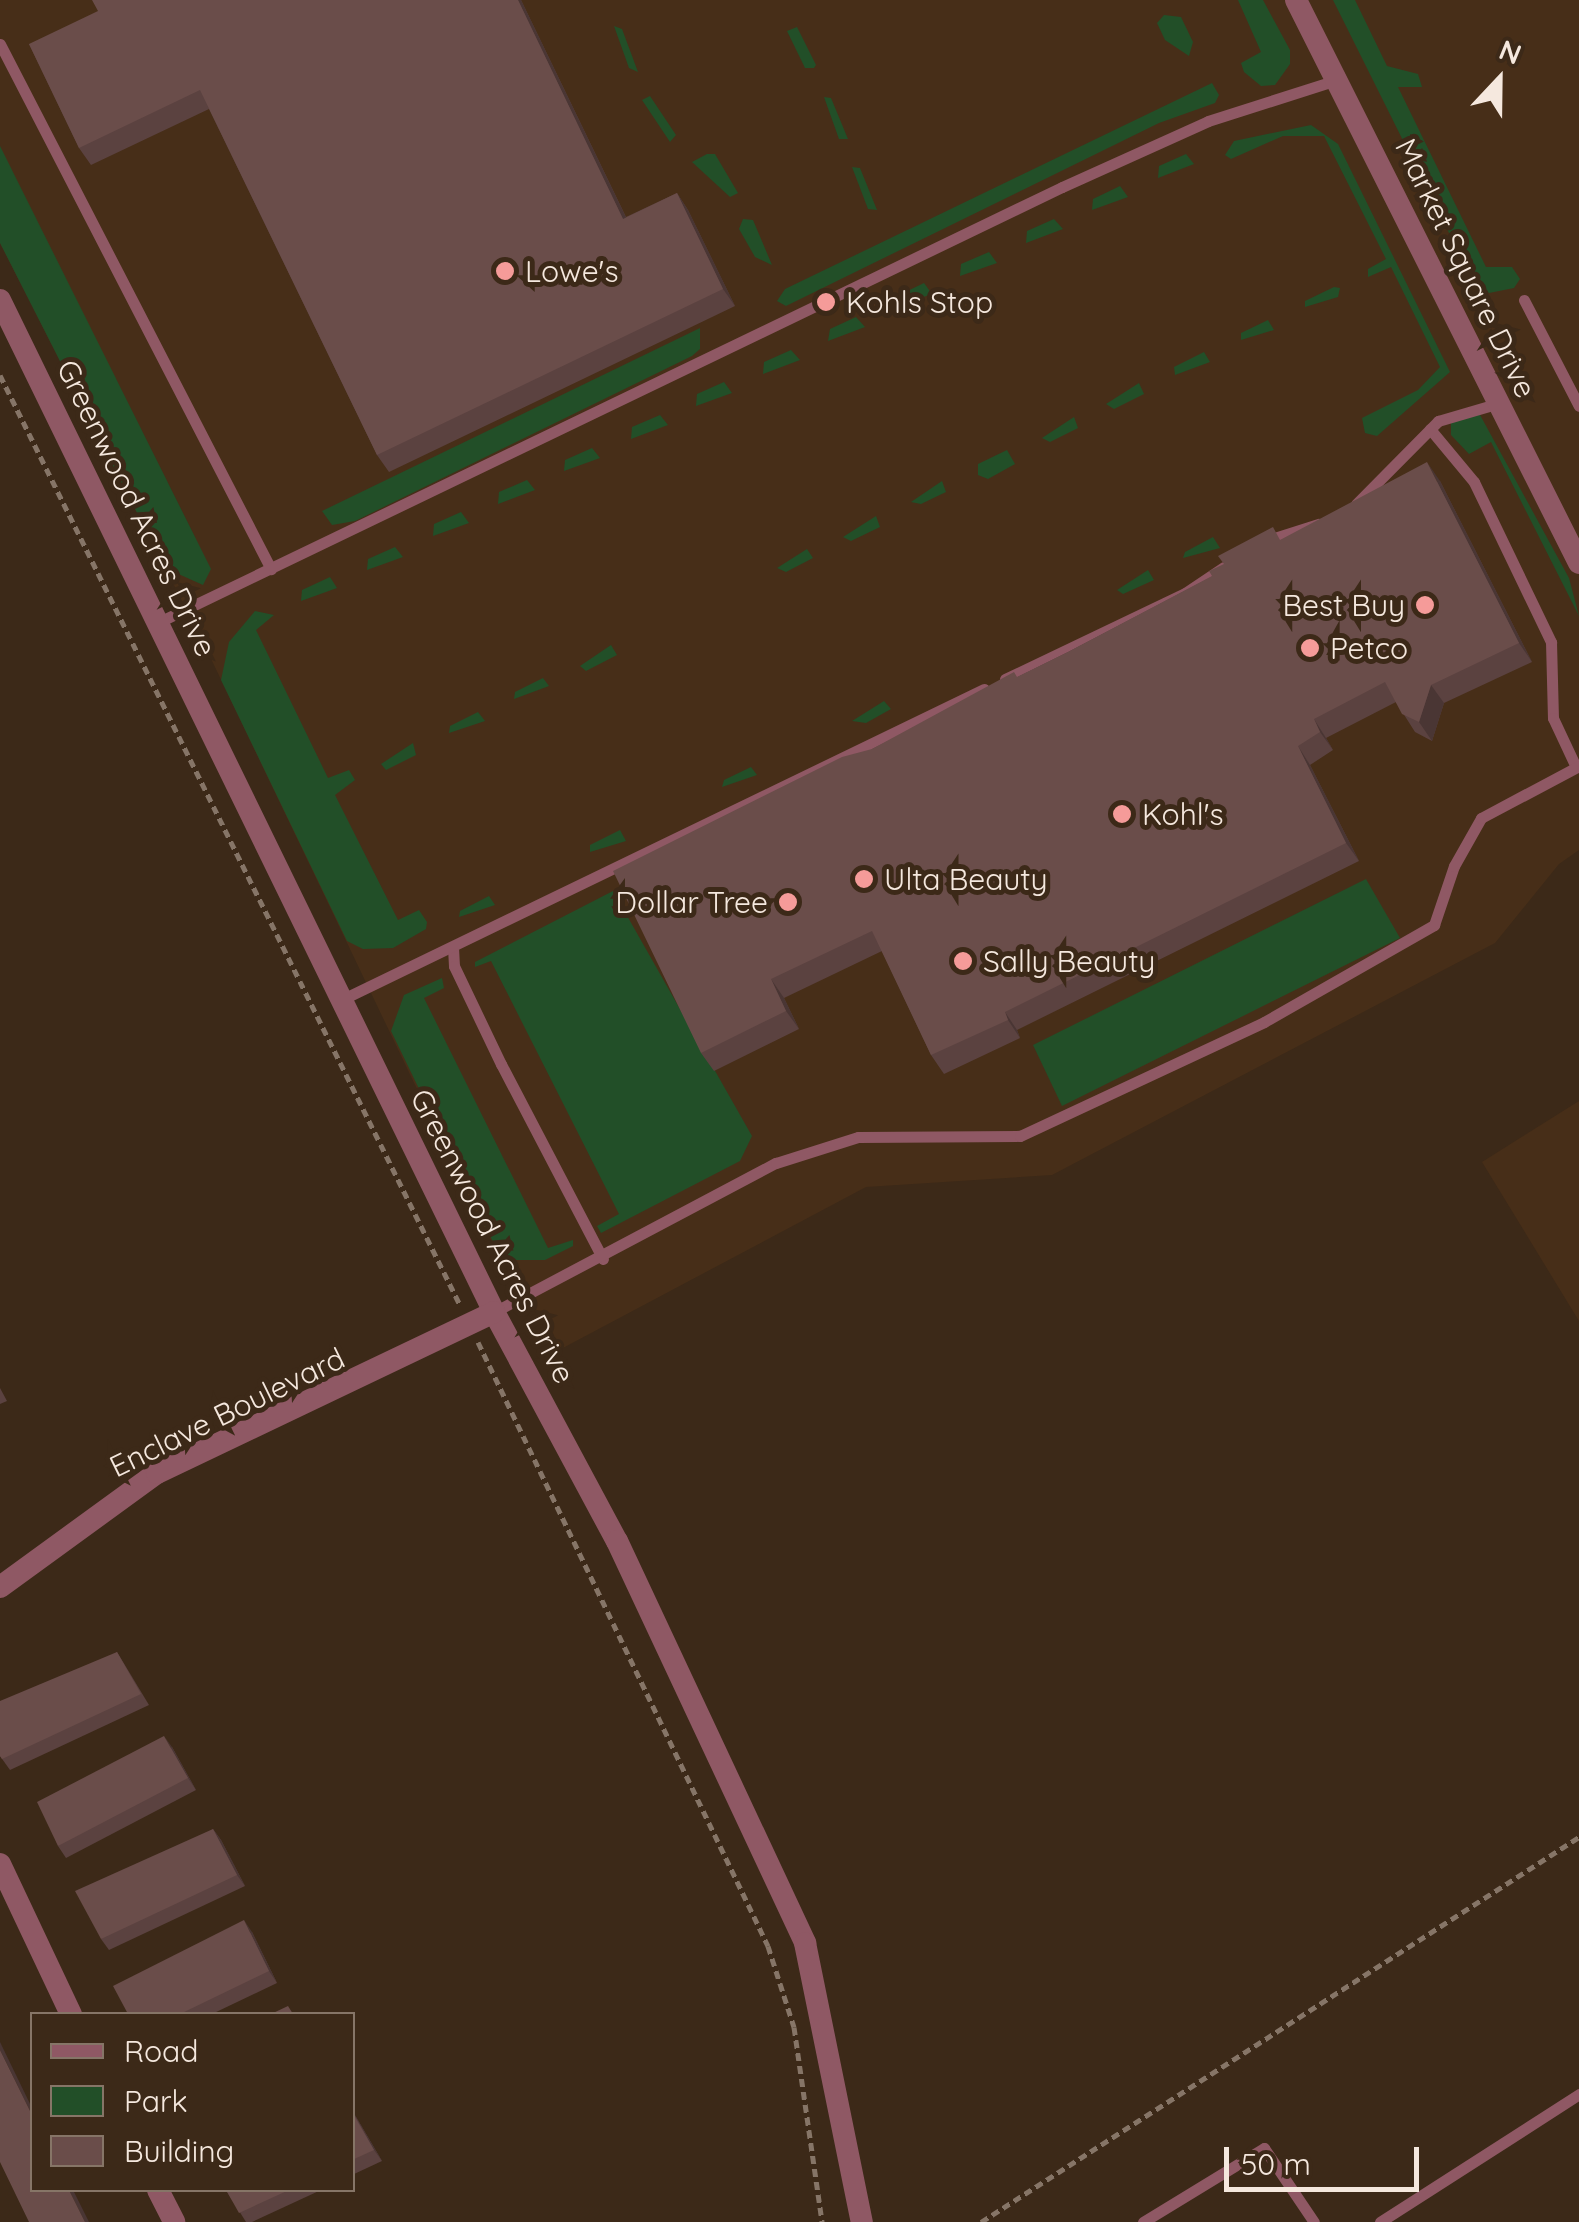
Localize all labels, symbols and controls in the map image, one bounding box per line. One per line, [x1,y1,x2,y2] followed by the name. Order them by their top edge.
[1449,30,1549,130] north arrow
[1494,32,1527,72] text: N
[1388,133,1544,403] street label: Market Square Drive
[525,253,618,289] place label: Lowe's
[494,260,516,282] marker: Lowe's
[846,284,993,320] place label: Kohls Stop
[815,291,837,313] marker: Kohls Stop
[49,354,225,662] street label: Greenwood Acres Drive
[1282,587,1405,623] place label: Best Buy
[1414,594,1436,616] marker: Best Buy
[1330,630,1408,666] place label: Petco
[1299,637,1321,659] marker: Petco
[1142,796,1224,832] place label: Kohl's
[1111,803,1133,825] marker: Kohl's
[884,861,1047,897] place label: Ulta Beauty
[853,868,875,890] marker: Ulta Beauty
[615,884,768,920] place label: Dollar Tree
[777,891,799,913] marker: Dollar Tree
[983,943,1155,979] place label: Sally Beauty
[952,950,974,972] marker: Sally Beauty
[403,1083,583,1389] street label: Greenwood Acres Drive
[104,1340,350,1484] street label: Enclave Boulevard
[30,2012,355,2192] legend
[124,2032,198,2070] text: Road
[124,2082,188,2120] text: Park
[1229,2127,1424,2189] scale bar
[124,2132,234,2170] text: Building
[1241,2145,1311,2183] text: 50 m

